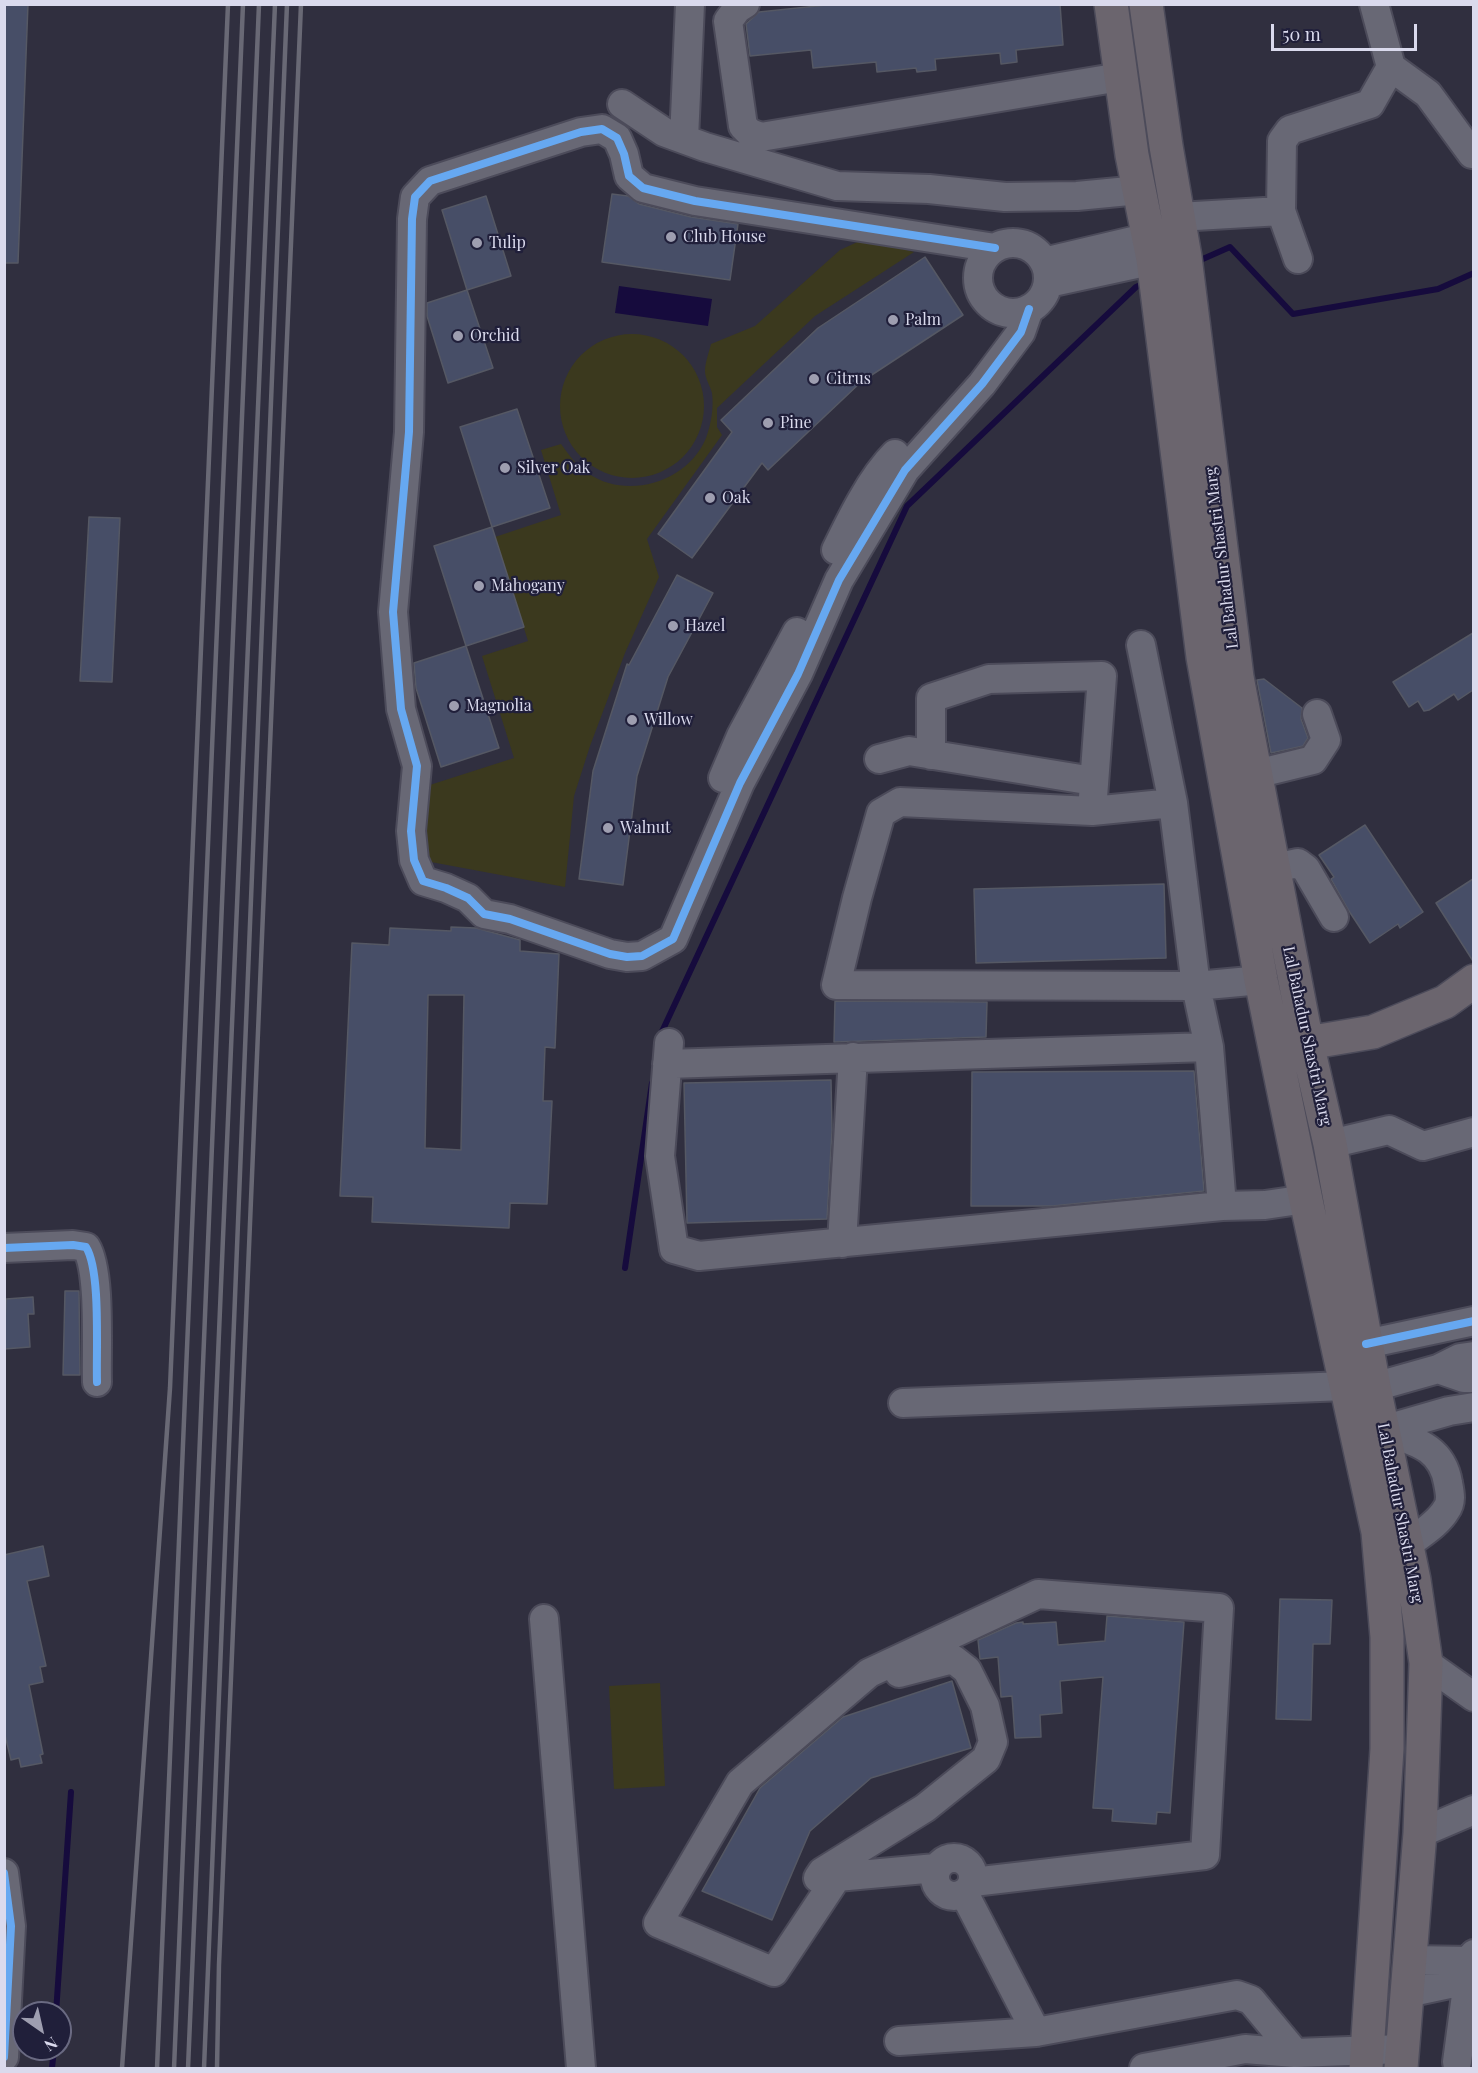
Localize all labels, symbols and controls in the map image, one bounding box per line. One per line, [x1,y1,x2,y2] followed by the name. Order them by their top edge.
[1274,12,1420,50] scale bar
[1282,22,1321,46] text: 50 m
[683,227,766,247] place label: Club House
[664,230,678,244] marker: Club House
[489,233,526,253] place label: Tulip
[470,236,484,250] marker: Tulip
[905,310,941,330] place label: Palm
[886,313,900,327] marker: Palm
[470,326,520,346] place label: Orchid
[451,329,465,343] marker: Orchid
[826,369,871,389] place label: Citrus
[807,372,821,386] marker: Citrus
[780,413,812,433] place label: Pine
[761,416,775,430] marker: Pine
[517,458,590,478] place label: Silver Oak
[498,461,512,475] marker: Silver Oak
[1201,466,1243,650] street label: Lal Bahadur Shastri Marg
[722,488,751,508] place label: Oak
[703,491,717,505] marker: Oak
[491,576,565,596] place label: Mahogany
[472,579,486,593] marker: Mahogany
[685,616,725,636] place label: Hazel
[666,619,680,633] marker: Hazel
[466,696,532,716] place label: Magnolia
[447,699,461,713] marker: Magnolia
[644,710,693,730] place label: Willow
[625,713,639,727] marker: Willow
[620,818,671,838] place label: Walnut
[601,821,615,835] marker: Walnut
[1279,945,1335,1127] street label: Lal Bahadur Shastri Marg
[1373,1421,1427,1605] street label: Lal Bahadur Shastri Marg
[12,2001,72,2061] north arrow
[41,2033,62,2057] text: N

